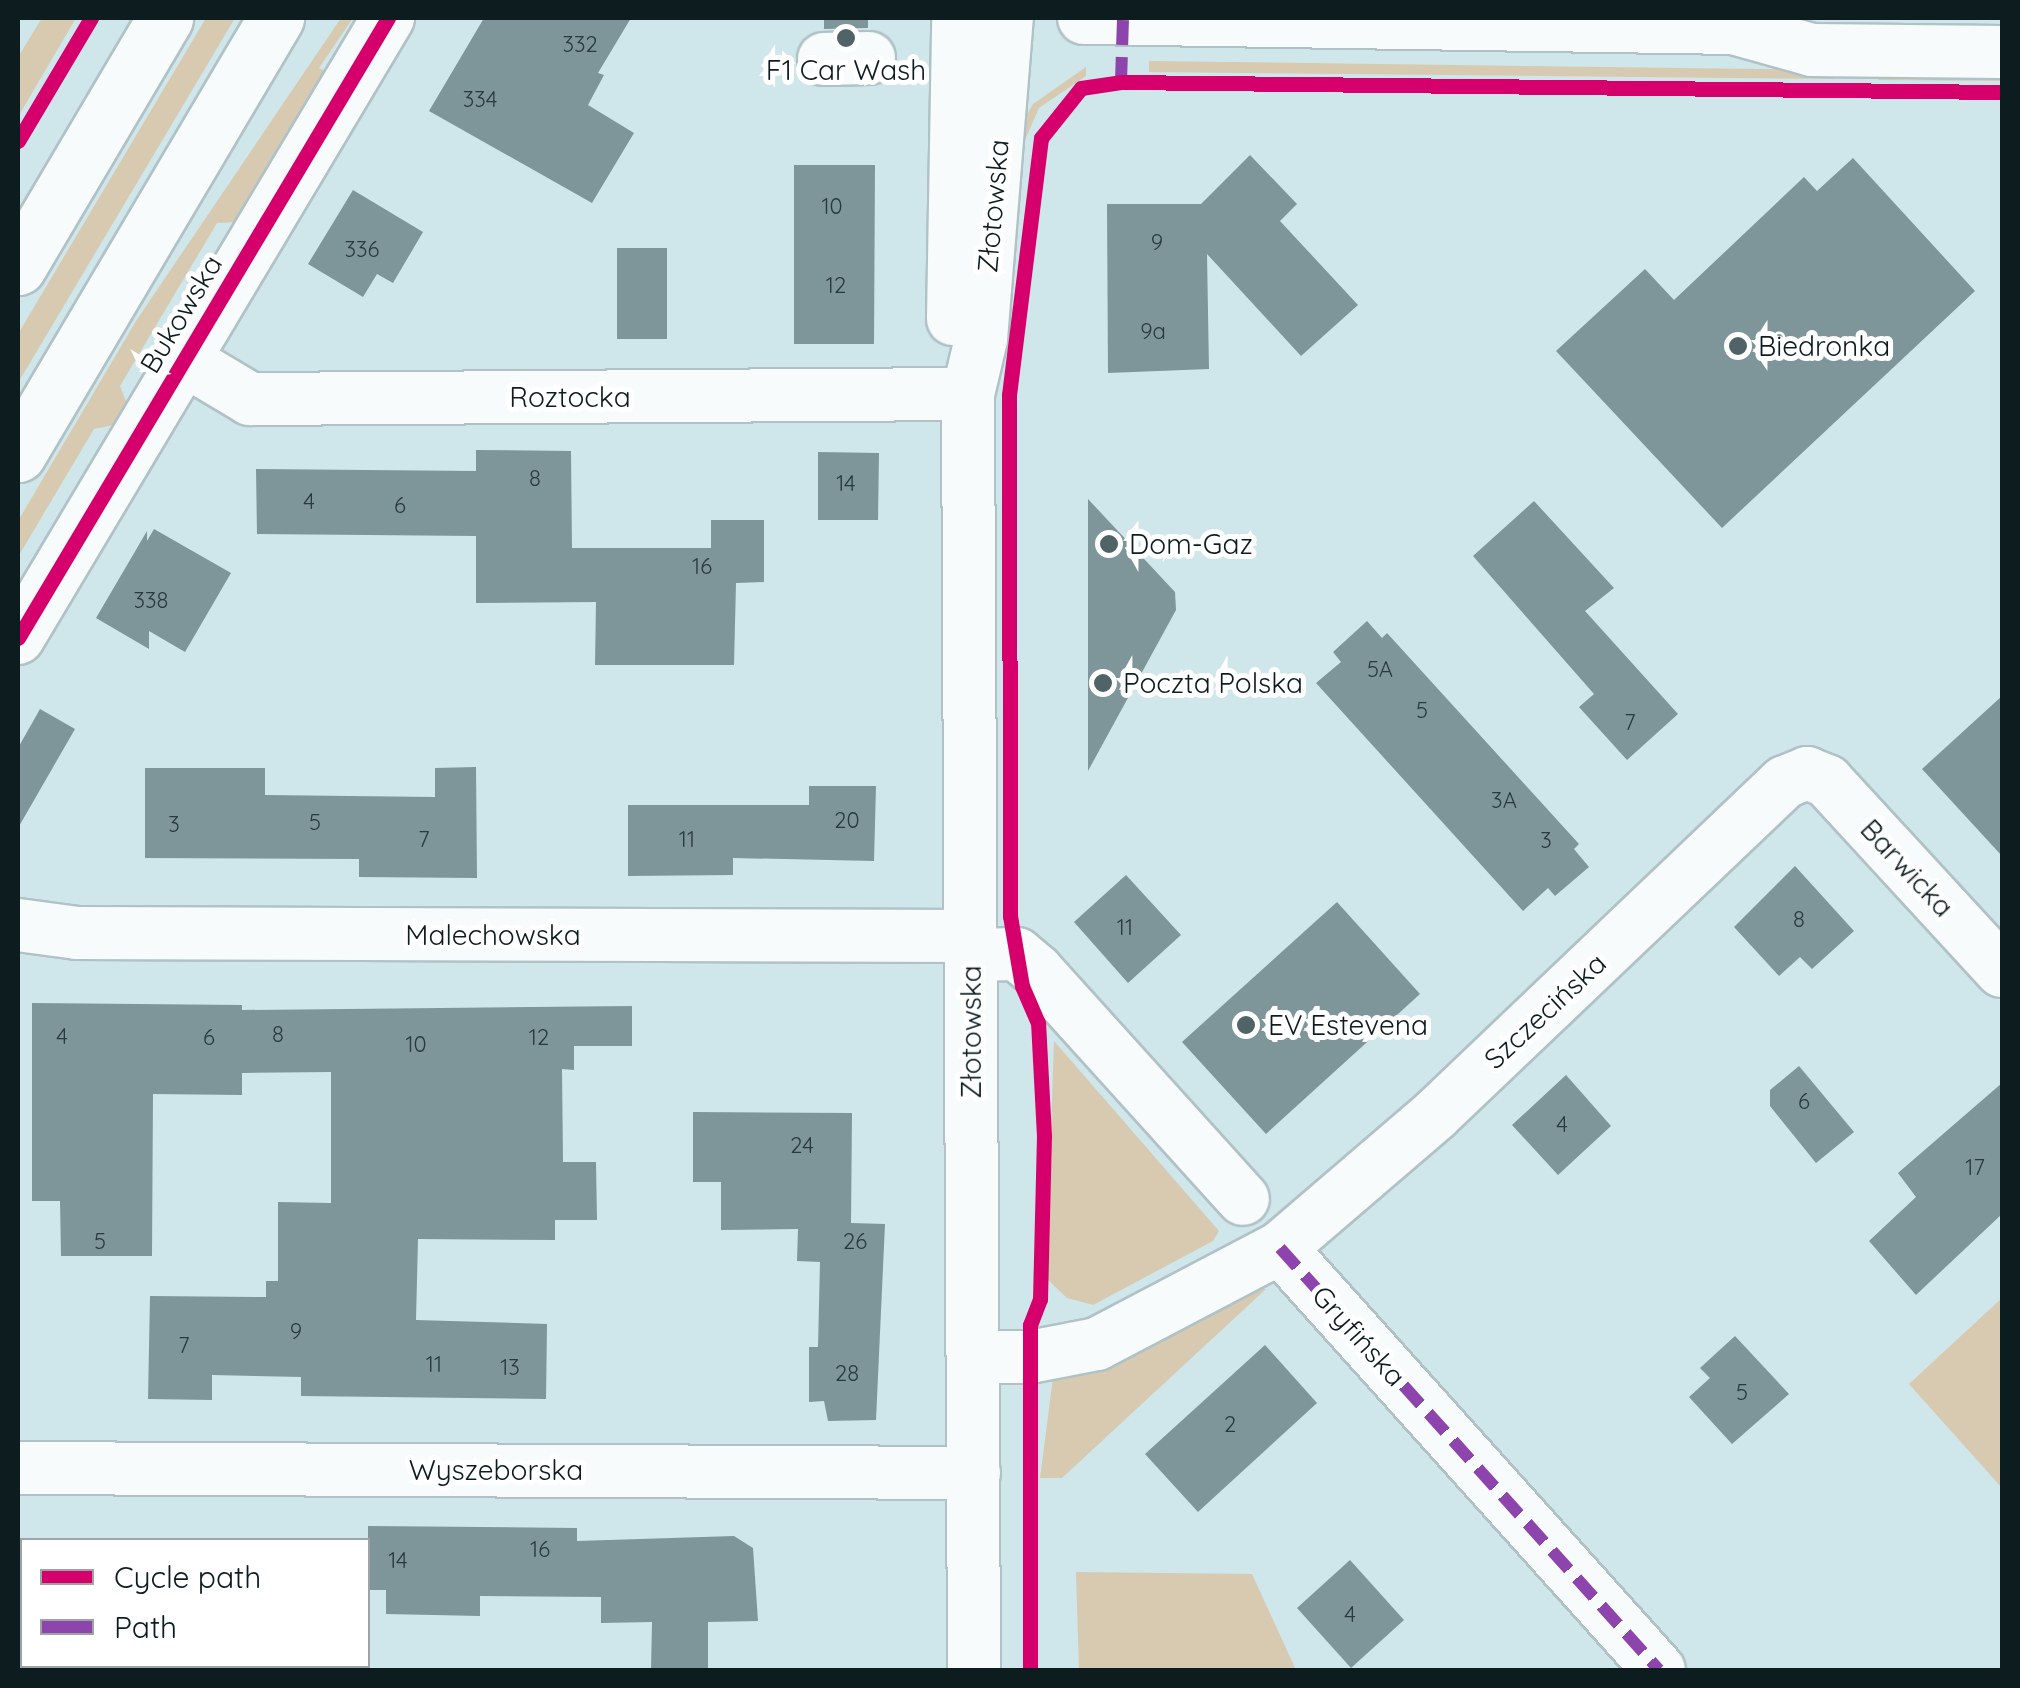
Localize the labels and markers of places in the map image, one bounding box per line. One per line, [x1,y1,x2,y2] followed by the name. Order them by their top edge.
[835,27,857,49] marker: F1 Car Wash
[766,53,926,87] place label: F1 Car Wash
[1758,329,1890,363] place label: Biedronka
[1727,335,1749,357] marker: Biedronka
[1129,527,1253,561] place label: Dom-Gaz
[1098,533,1120,555] marker: Dom-Gaz
[1123,666,1303,700] place label: Poczta Polska
[1092,672,1114,694] marker: Poczta Polska
[1268,1008,1428,1042] place label: EV Estevena
[1233,1012,1259,1038] marker: EV Estevena

